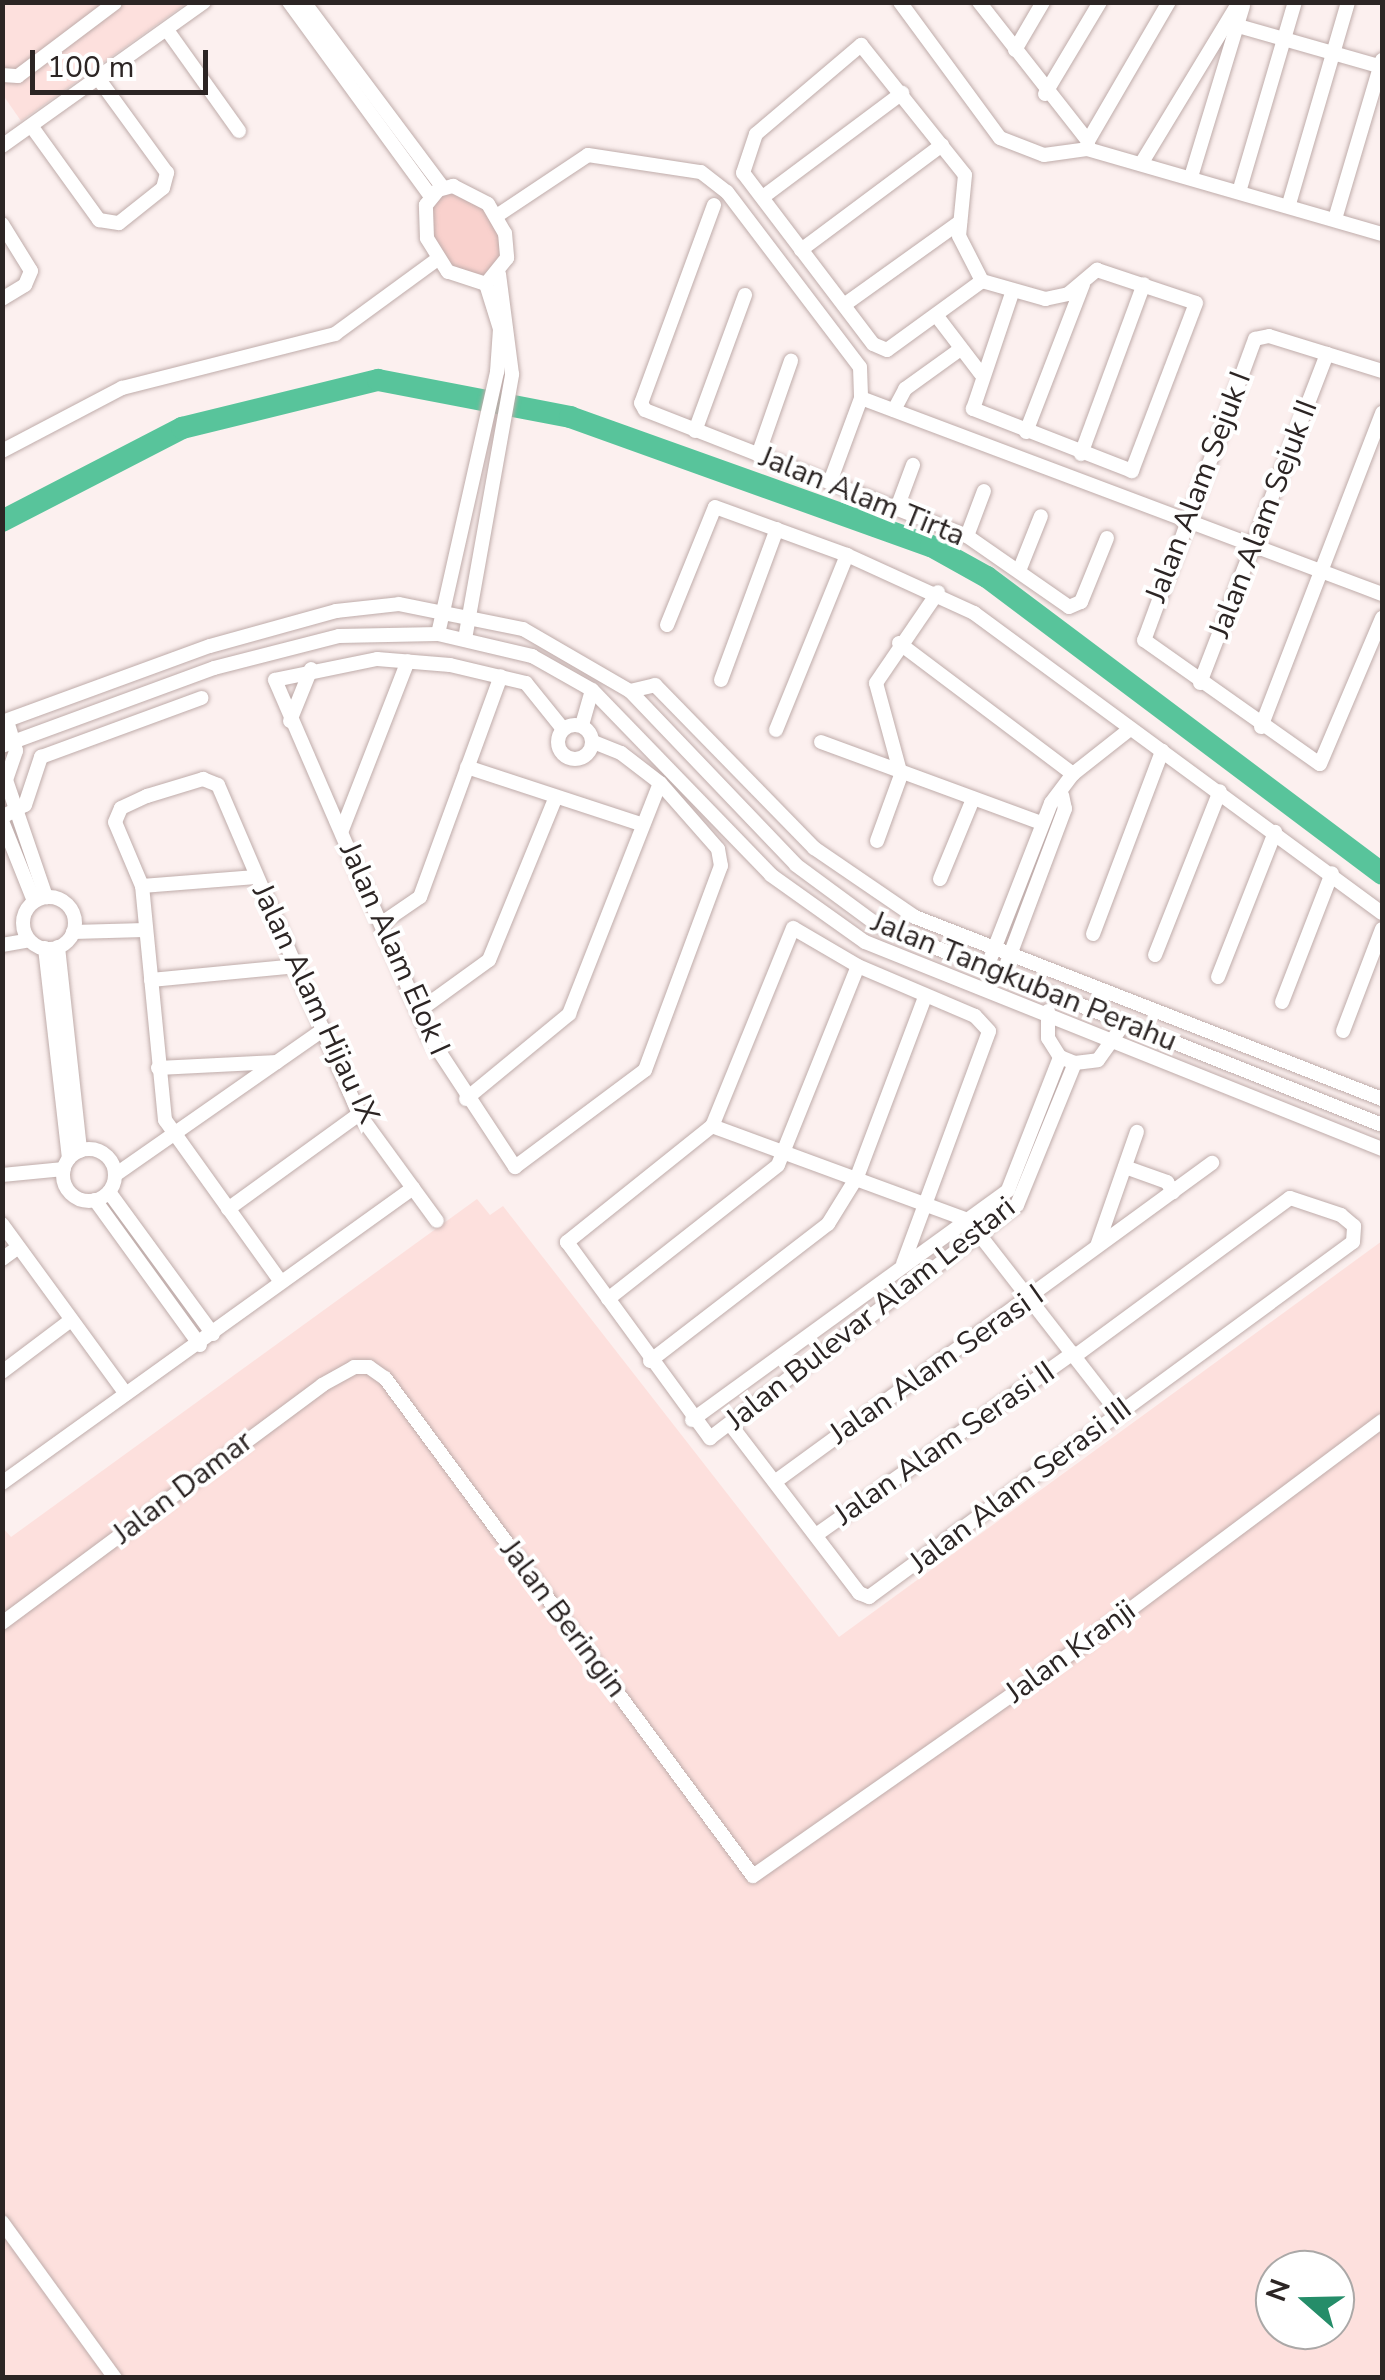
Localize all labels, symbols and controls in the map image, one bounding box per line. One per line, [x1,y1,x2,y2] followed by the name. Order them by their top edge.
[35,30,212,92] scale bar
[47,47,134,88] text: 100 m
[1138,367,1260,607] street label: Jalan Alam Sejuk I
[1202,395,1326,643] street label: Jalan Alam Sejuk II
[754,439,970,555] street label: Jalan Alam Tirta
[331,837,457,1061] street label: Jalan Alam Elok I
[244,879,386,1129] street label: Jalan Alam Hijau IX
[866,904,1182,1060] street label: Jalan Tangkuban Perahu
[719,1190,1023,1438] street label: Jalan Bulevar Alam Lestari
[823,1278,1051,1452] street label: Jalan Alam Serasi I
[828,1355,1062,1533] street label: Jalan Alam Serasi II
[903,1391,1139,1581] street label: Jalan Alam Serasi III
[106,1424,260,1552] street label: Jalan Damar
[492,1533,634,1705] street label: Jalan Beringin
[999,1593,1143,1711] street label: Jalan Kranji
[1255,2250,1355,2350] north arrow
[1257,2274,1300,2307] text: N

